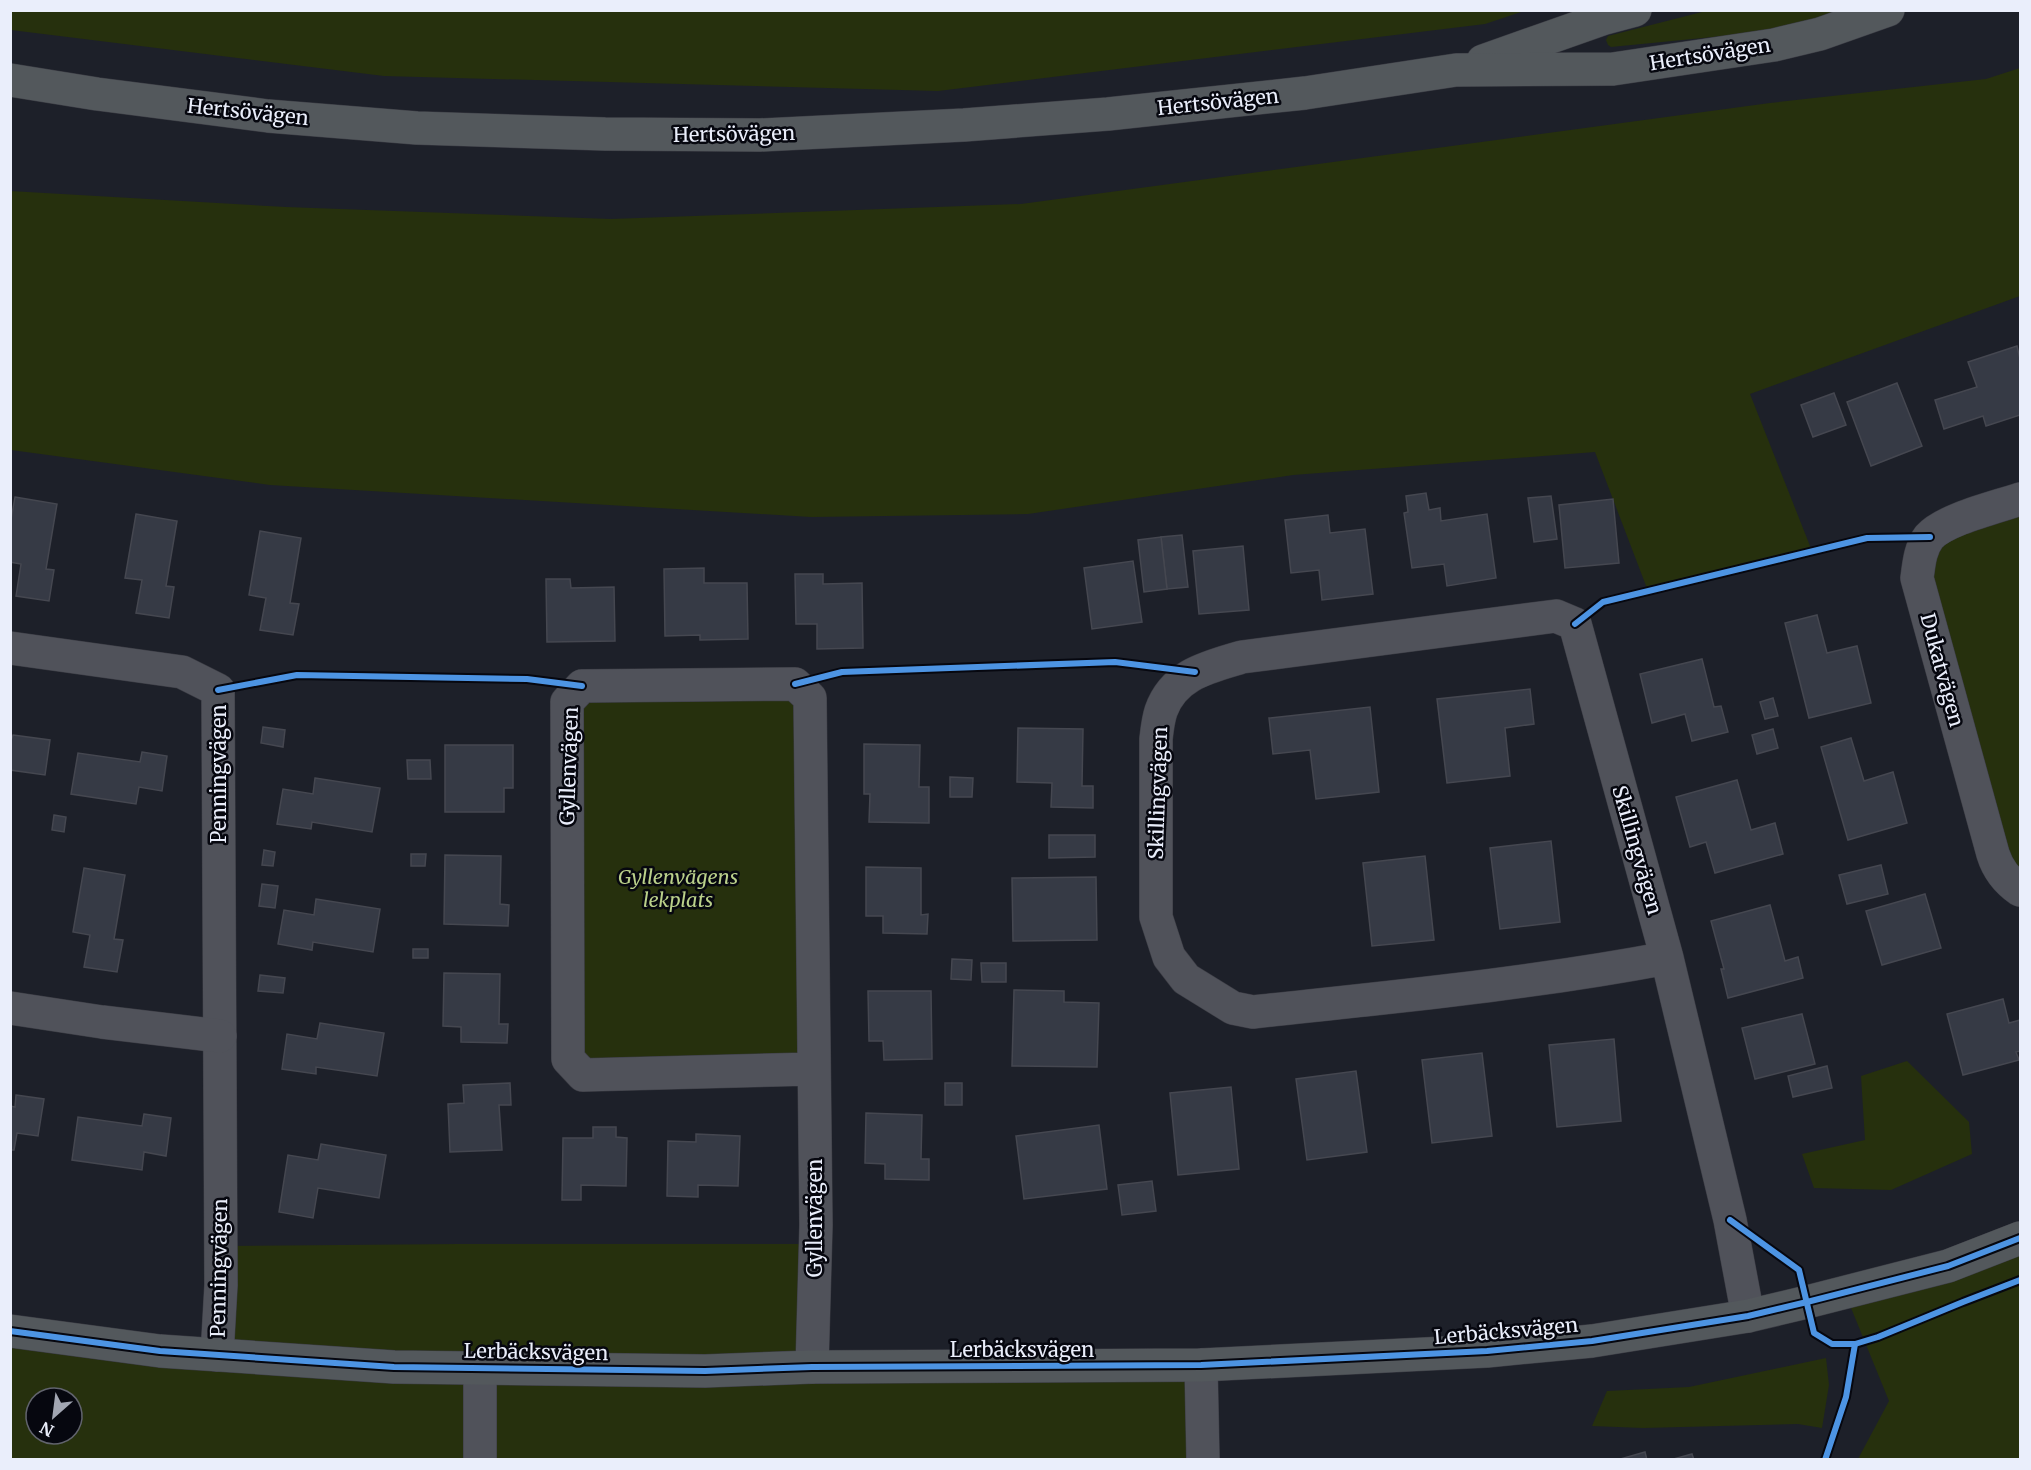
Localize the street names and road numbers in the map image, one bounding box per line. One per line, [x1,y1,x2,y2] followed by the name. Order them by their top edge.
[1648,32,1772,75] street label: Hertsövägen
[1156,83,1280,120] street label: Hertsövägen
[186,93,310,130] street label: Hertsövägen
[673,120,795,147] street label: Hertsövägen
[1915,610,1970,729] street label: Dukatvägen
[206,704,231,844] street label: Penningvägen
[554,706,583,826] street label: Gyllenvägen
[1143,726,1172,860] street label: Skillingvägen
[1607,782,1668,917] street label: Skillingvägen
[802,1159,827,1277] street label: Gyllenvägen
[205,1198,232,1338] street label: Penningvägen
[1433,1312,1579,1349] street label: Lerbäcksvägen
[950,1337,1094,1362] street label: Lerbäcksvägen
[464,1338,608,1365] street label: Lerbäcksvägen

